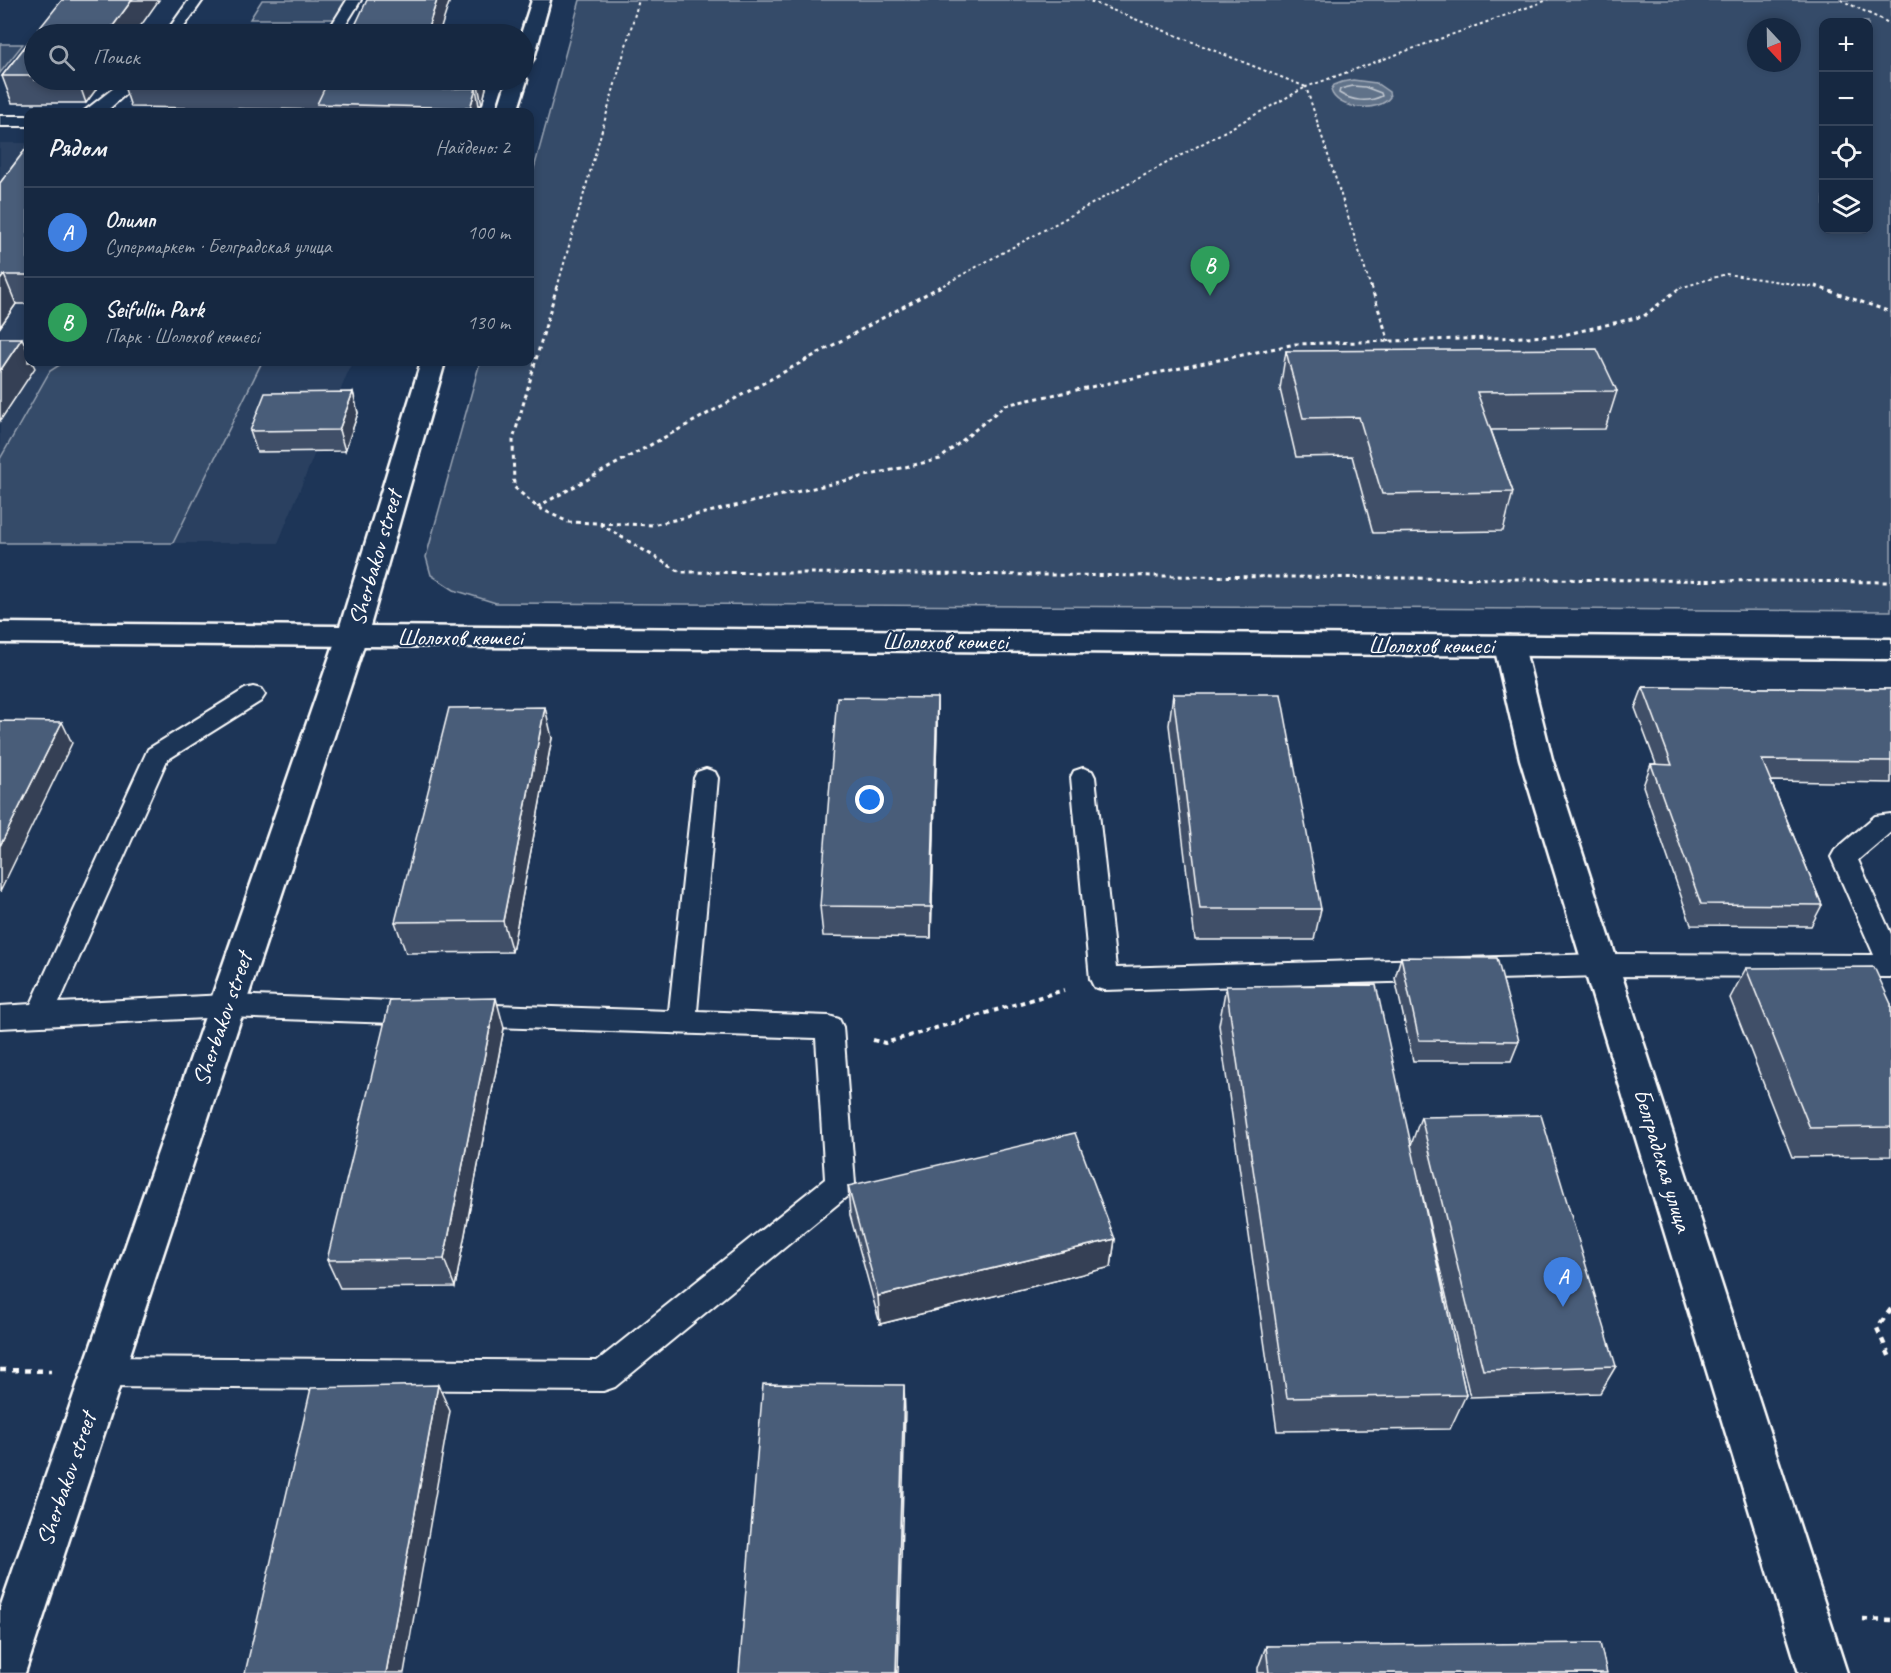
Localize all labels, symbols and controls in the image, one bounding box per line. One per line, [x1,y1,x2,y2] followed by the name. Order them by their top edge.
[1747,18,1801,72] north arrow
[1819,18,1873,234] map controls
[1819,18,1873,72] button: +
[24,24,534,90] search box
[45,41,78,74] icon: search
[93,43,139,71] text: Поиск
[1819,72,1873,126] button: −
[1819,126,1873,180] button: locate
[48,131,106,164] text: Рядом
[435,135,510,160] text: Найдено: 2
[1819,180,1873,234] button: layers
[105,206,156,234] text: Олимп
[62,220,73,245] text: A
[467,220,510,245] text: 100 m
[105,234,332,259] text: Супермаркет · Белградская улица
[1190,246,1230,296] pin: B
[105,296,204,324] text: Seifullin Park
[62,310,73,335] text: B
[467,310,510,335] text: 130 m
[105,324,259,349] text: Парк · Шолохов көшесі
[341,484,409,629] street label: Sherbakov street
[397,622,526,652] street label: Шолохов көшесі
[882,626,1011,656] street label: Шолохов көшесі
[1368,630,1497,660] street label: Шолохов көшесі
[855,785,884,814] your location
[185,945,260,1090] street label: Sherbakov street
[1627,1085,1700,1237] street label: Белградская улица
[1544,1258,1582,1307] pin: A
[29,1405,104,1550] street label: Sherbakov street

